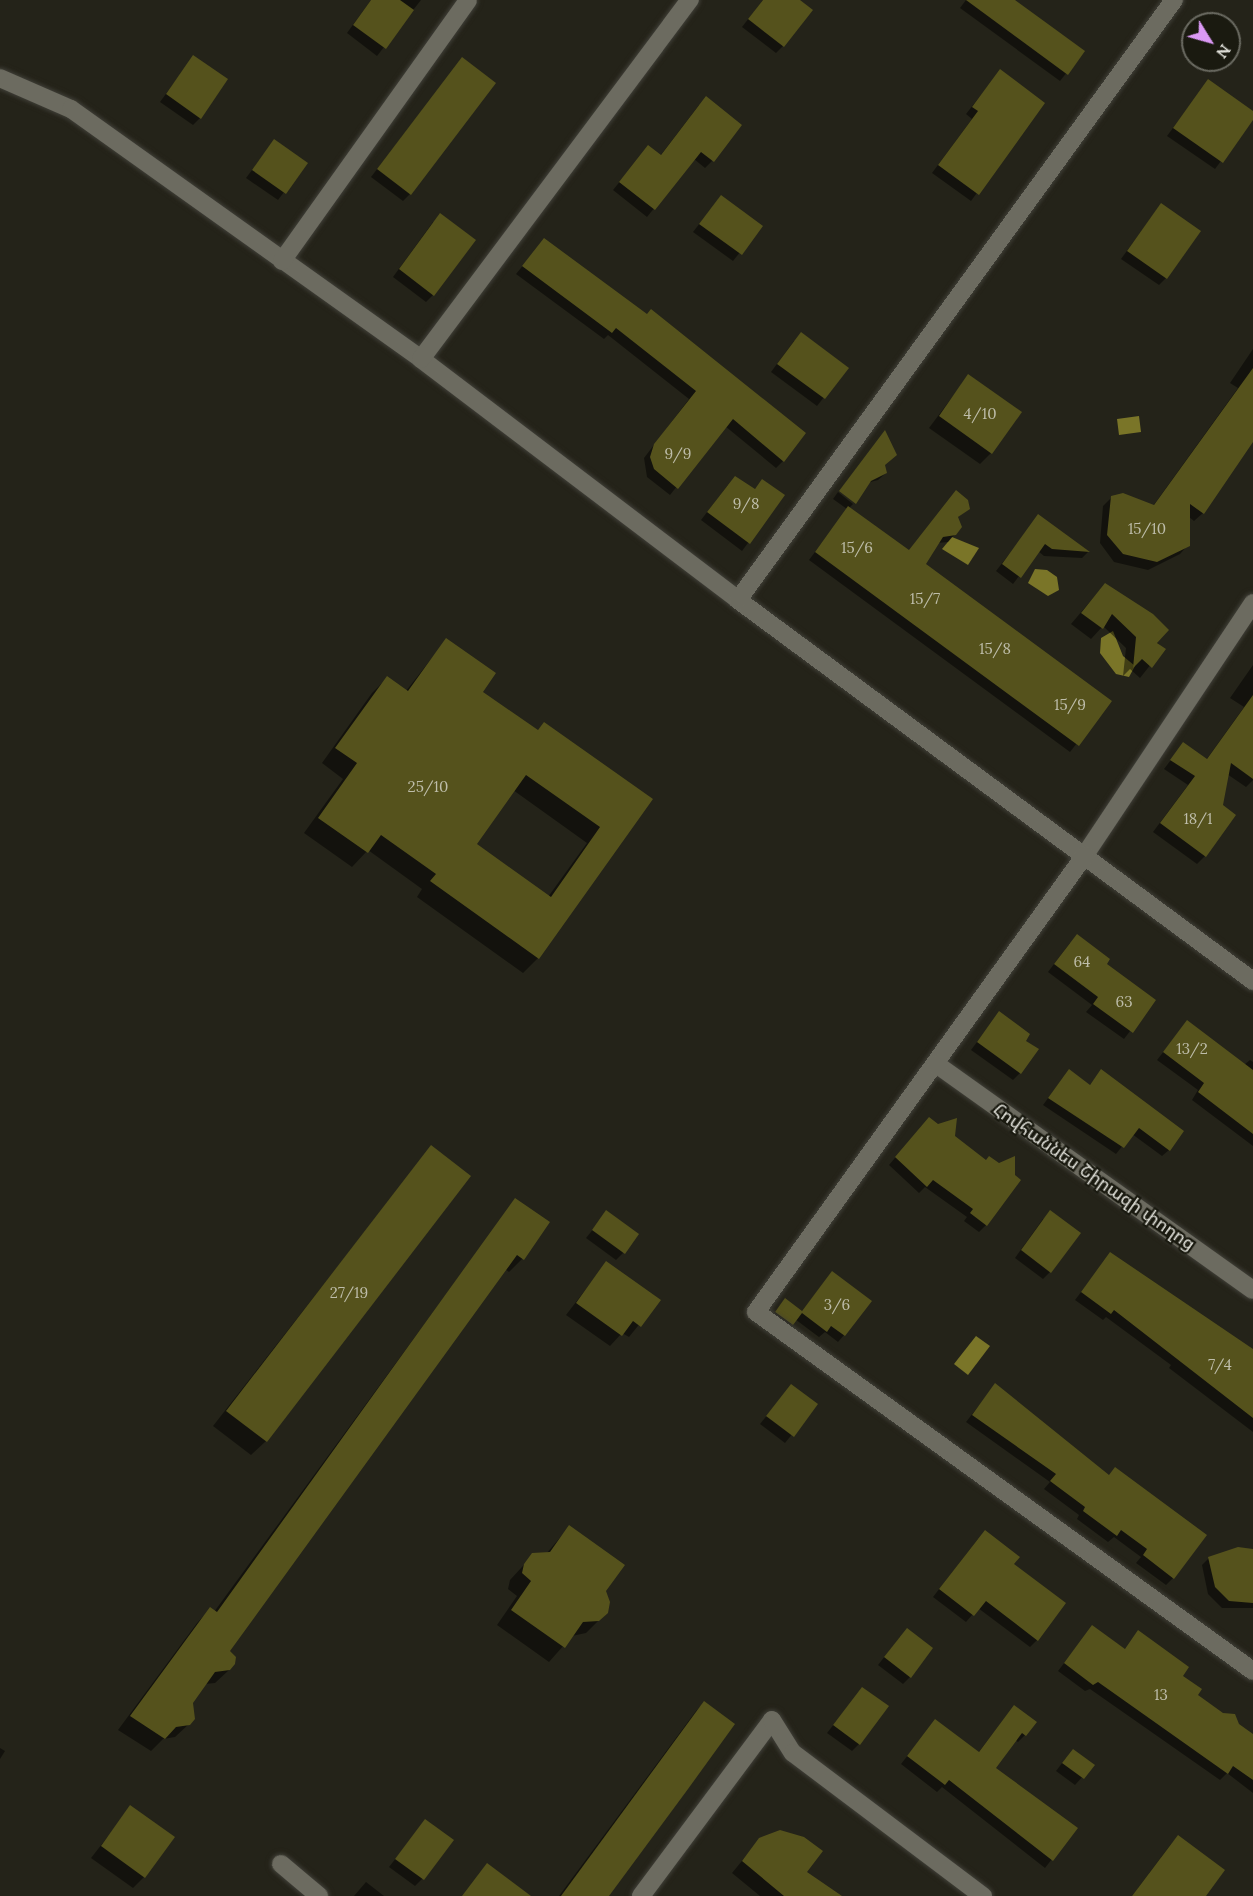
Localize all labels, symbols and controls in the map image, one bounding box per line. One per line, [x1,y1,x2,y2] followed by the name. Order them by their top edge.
[1181,12,1241,72] north arrow
[1212,41,1235,63] text: N
[964,405,996,423] house number: 4/10
[665,445,691,463] house number: 9/9
[733,495,759,513] house number: 9/8
[1128,520,1166,538] house number: 15/10
[841,539,873,557] house number: 15/6
[910,590,940,608] house number: 15/7
[979,640,1011,658] house number: 15/8
[1054,696,1086,714] house number: 15/9
[408,778,448,796] house number: 25/10
[1183,810,1213,828] house number: 18/1
[1074,953,1090,971] house number: 64
[1115,993,1133,1011] house number: 63
[1176,1040,1208,1058] house number: 13/2
[989,1099,1199,1255] street label: Հովհաննես Շիրազի փողոց
[330,1284,368,1302] house number: 27/19
[824,1296,850,1314] house number: 3/6
[1208,1356,1232,1374] house number: 7/4
[1154,1686,1168,1704] house number: 13

